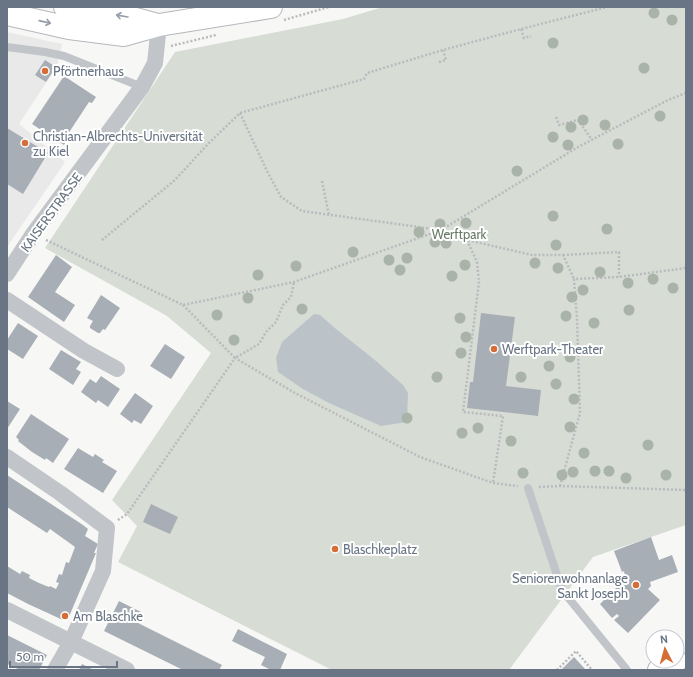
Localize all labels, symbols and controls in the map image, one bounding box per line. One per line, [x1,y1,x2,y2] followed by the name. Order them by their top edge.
[115,12,128,20] one-way arrow
[38,19,51,27] one-way arrow
[53,63,124,79] place label: Pförtnerhaus
[40,66,50,76] marker: Pförtnerhaus
[33,128,203,159] place label: Christian-Albrechts-Universität zu Kiel
[20,138,30,148] marker: Christian-Albrechts-Universität zu Kiel
[17,169,85,255] street label: KAISERSTRASSE
[432,226,486,242] park label: Werftpark
[502,341,604,357] place label: Werftpark-Theater
[489,344,499,354] marker: Werftpark-Theater
[343,541,417,557] place label: Blaschkeplatz
[330,544,340,554] marker: Blaschkeplatz
[512,570,628,601] place label: Seniorenwohnanlage Sankt Joseph
[631,580,641,590] marker: Seniorenwohnanlage Sankt Joseph
[73,608,143,624] place label: Am Blaschke
[60,611,70,621] marker: Am Blaschke
[645,629,685,669] north arrow
[659,632,669,646] text: N
[10,643,117,669] scale bar
[16,649,44,664] text: 50 m

